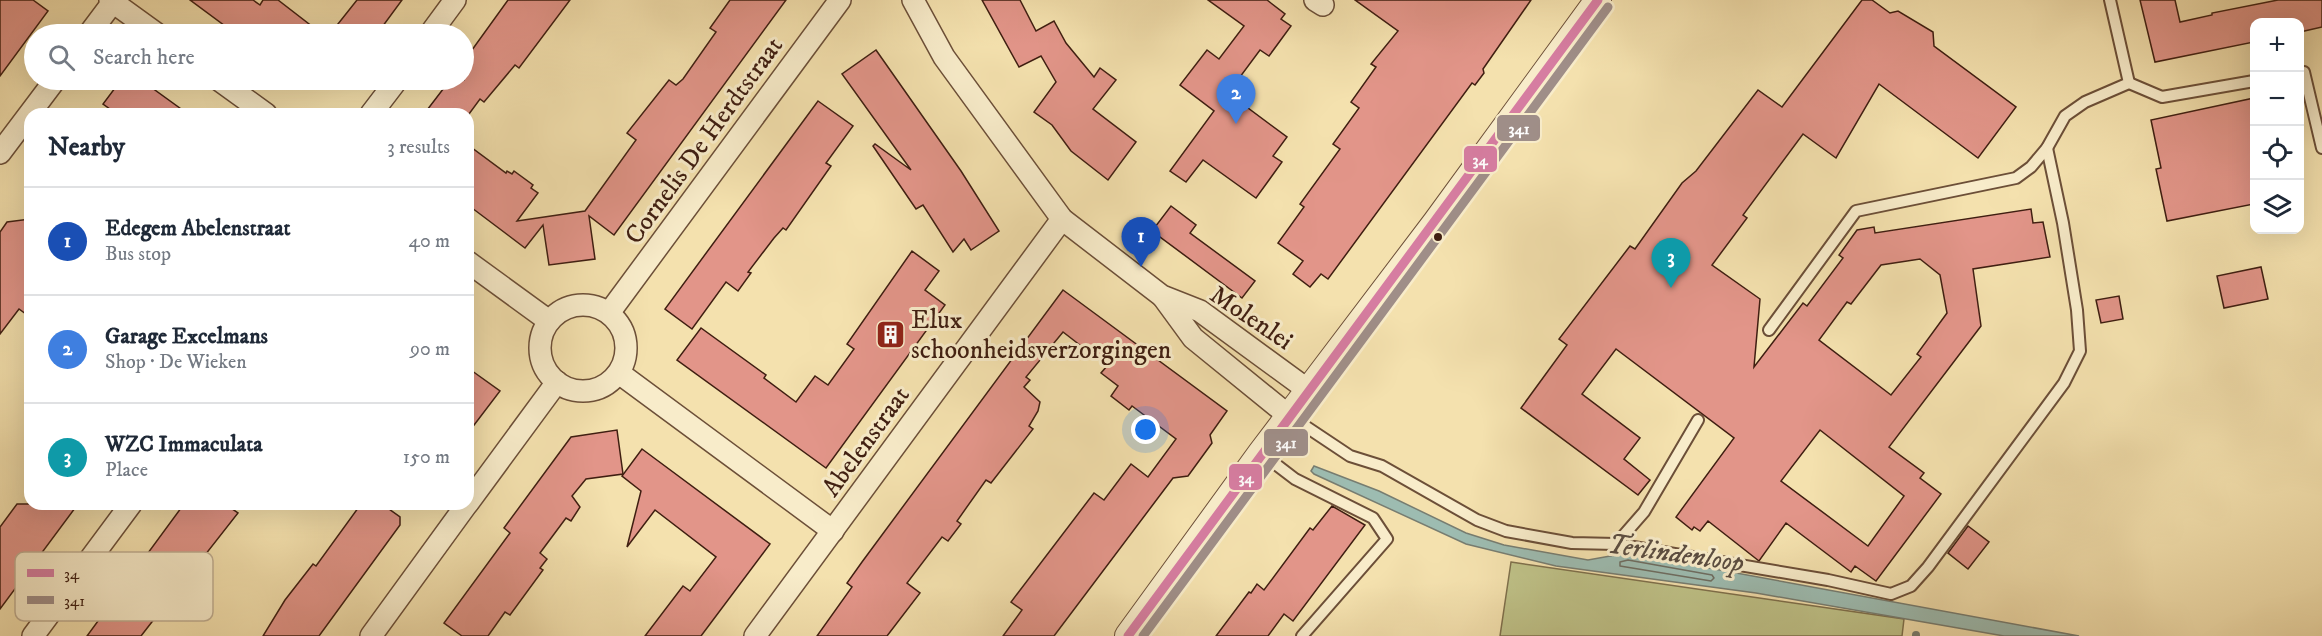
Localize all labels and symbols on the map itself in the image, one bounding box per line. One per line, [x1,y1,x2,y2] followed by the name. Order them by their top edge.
[618,31,791,251] street label: Cornelis De Herdtstraat
[1216,74,1256,124] pin: 2
[1496,114,1541,142] line badge: 341
[1508,119,1530,139] text: 341
[1463,145,1498,173] line badge: 34
[1472,150,1488,170] text: 34
[1122,218,1160,267] pin: 1
[1432,231,1444,243] unlabelled marker
[1652,238,1690,288] pin: 3
[1203,279,1299,358] street label: Molenlei
[911,304,1172,367] place label: Elux schoonheidsverzorgingen
[874,318,906,350] building icon: Elux schoonheidsverzorgingen
[815,380,917,504] street label: Abelenstraat
[1131,415,1160,444] your location
[1263,428,1309,457] line badge: 341
[1275,433,1297,453] text: 341
[1228,463,1263,491] line badge: 34
[1238,468,1254,488] text: 34
[1605,528,1746,580] water label: Terlindenloop
[15,552,213,621] legend
[64,564,80,584] text: 34
[64,591,85,611] text: 341

